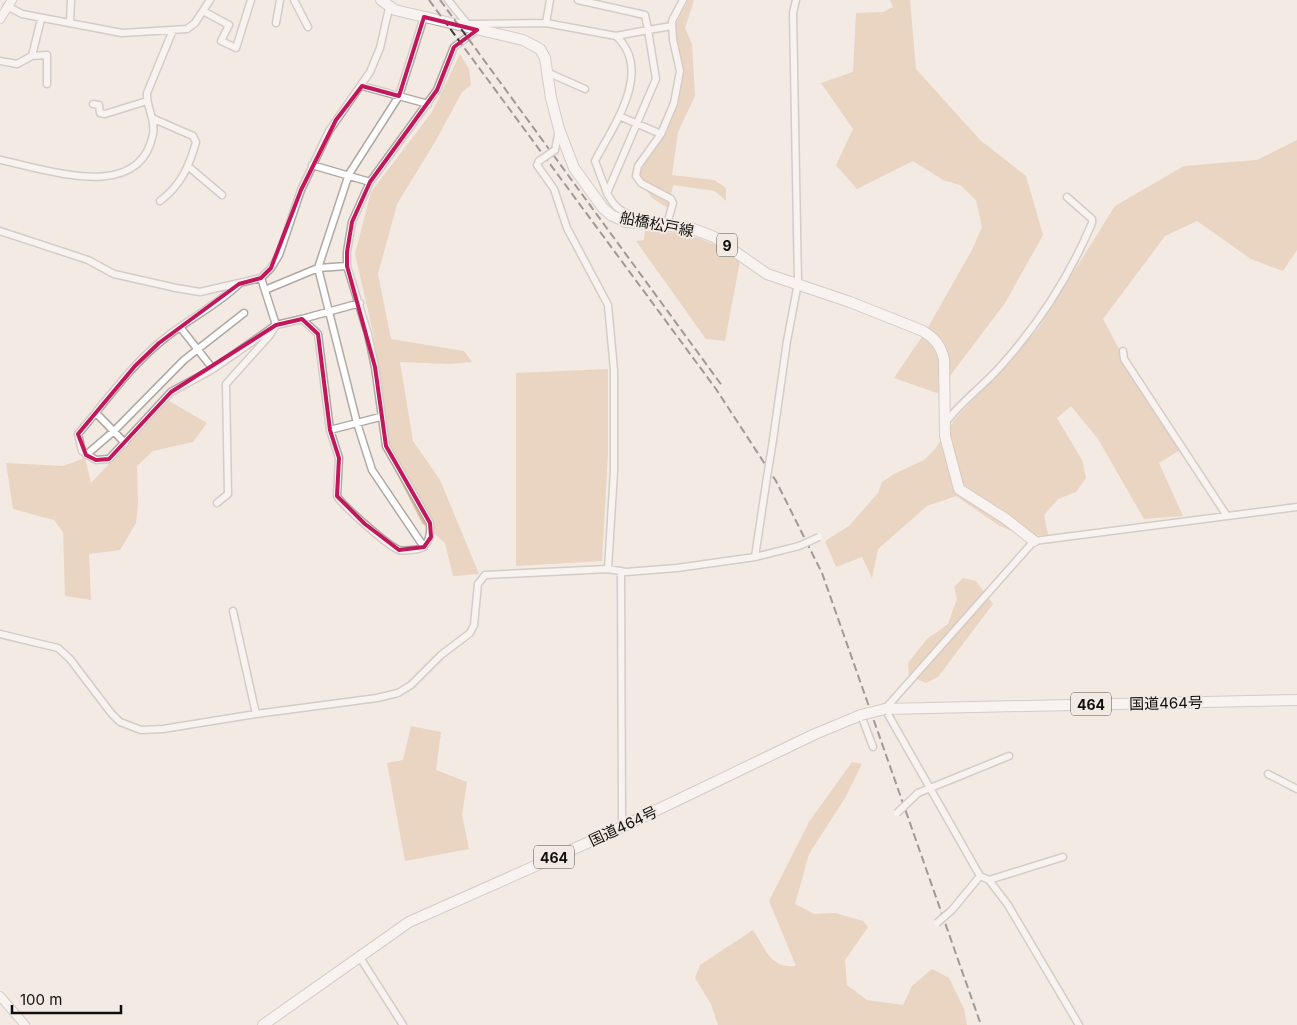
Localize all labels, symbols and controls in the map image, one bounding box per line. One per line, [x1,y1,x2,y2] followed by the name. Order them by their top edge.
[618,208,696,240] street label: 船橋松戸線
[717,234,737,256] road number: 9
[1071,692,1111,716] road number: 464
[1129,693,1203,713] street label: 国道464号
[586,802,660,850] street label: 国道464号
[534,846,574,869] road number: 464
[12,982,121,1014] scale bar
[20,990,62,1009] text: 100 m

